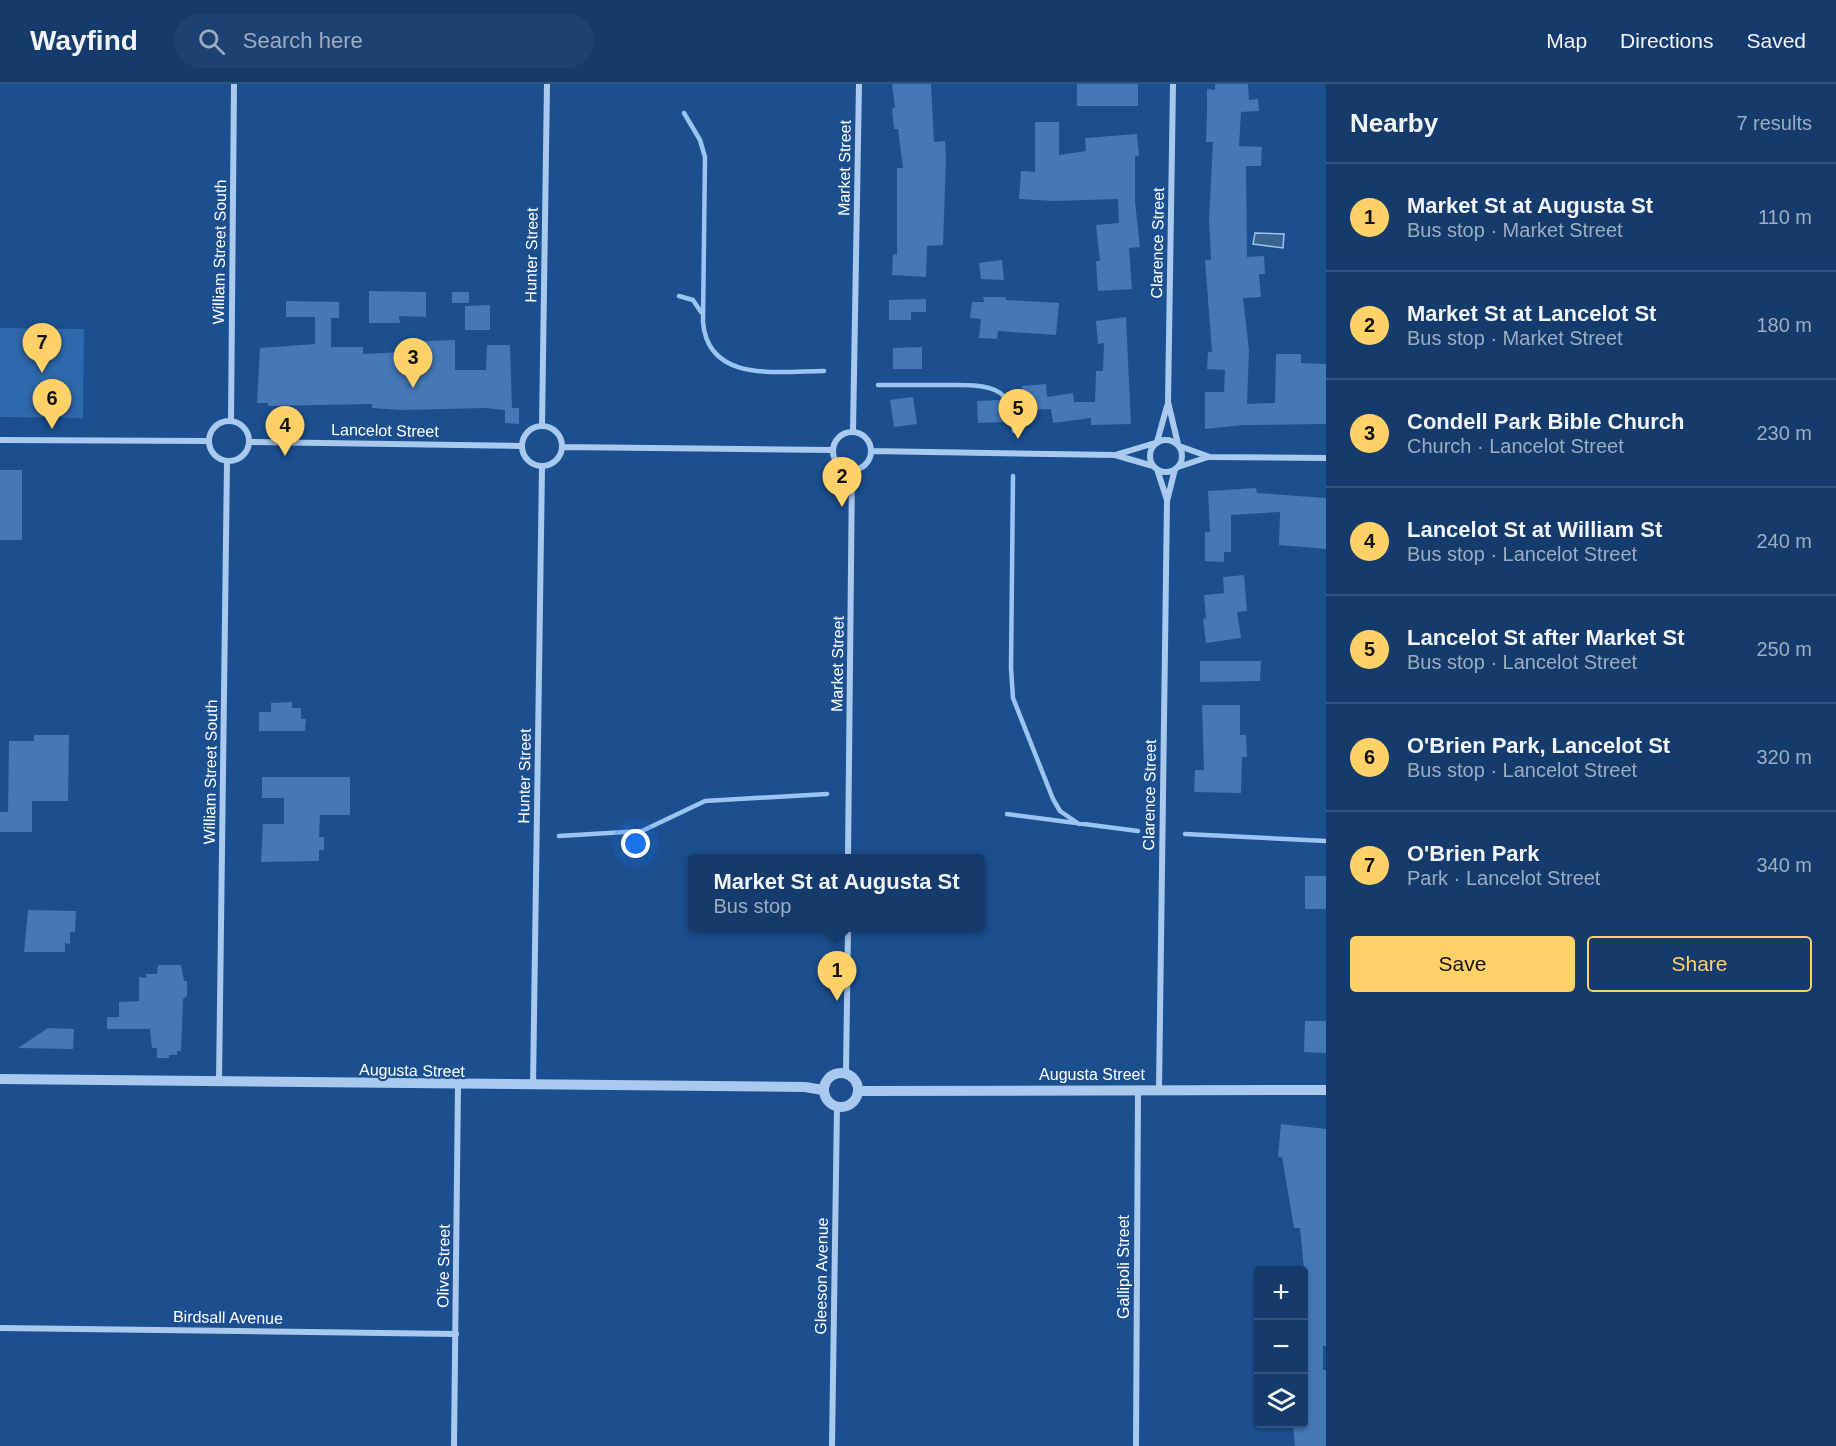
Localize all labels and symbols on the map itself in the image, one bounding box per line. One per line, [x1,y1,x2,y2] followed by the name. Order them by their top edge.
[835,119,854,216] street label: Market Street
[210,179,229,325] street label: William Street South
[1148,187,1167,299] street label: Clarence Street
[522,207,541,303] street label: Hunter Street
[22,324,62,373] pin: 7
[394,338,432,388] pin: 3
[32,380,72,429] pin: 6
[998,390,1038,439] pin: 5
[266,406,304,456] pin: 4
[331,421,439,440] street label: Lancelot Street
[822,458,862,507] pin: 2
[828,615,847,712] street label: Market Street
[201,699,220,845] street label: William Street South
[515,728,534,824] street label: Hunter Street
[1140,739,1159,851] street label: Clarence Street
[621,829,650,858] your location
[818,952,856,1001] pin: 1
[359,1061,466,1080] street label: Augusta Street
[1039,1066,1145,1083] street label: Augusta Street
[1115,1214,1132,1319] street label: Gallipoli Street
[812,1217,831,1335] street label: Gleeson Avenue
[434,1224,453,1308] street label: Olive Street
[173,1308,283,1327] street label: Birdsall Avenue

